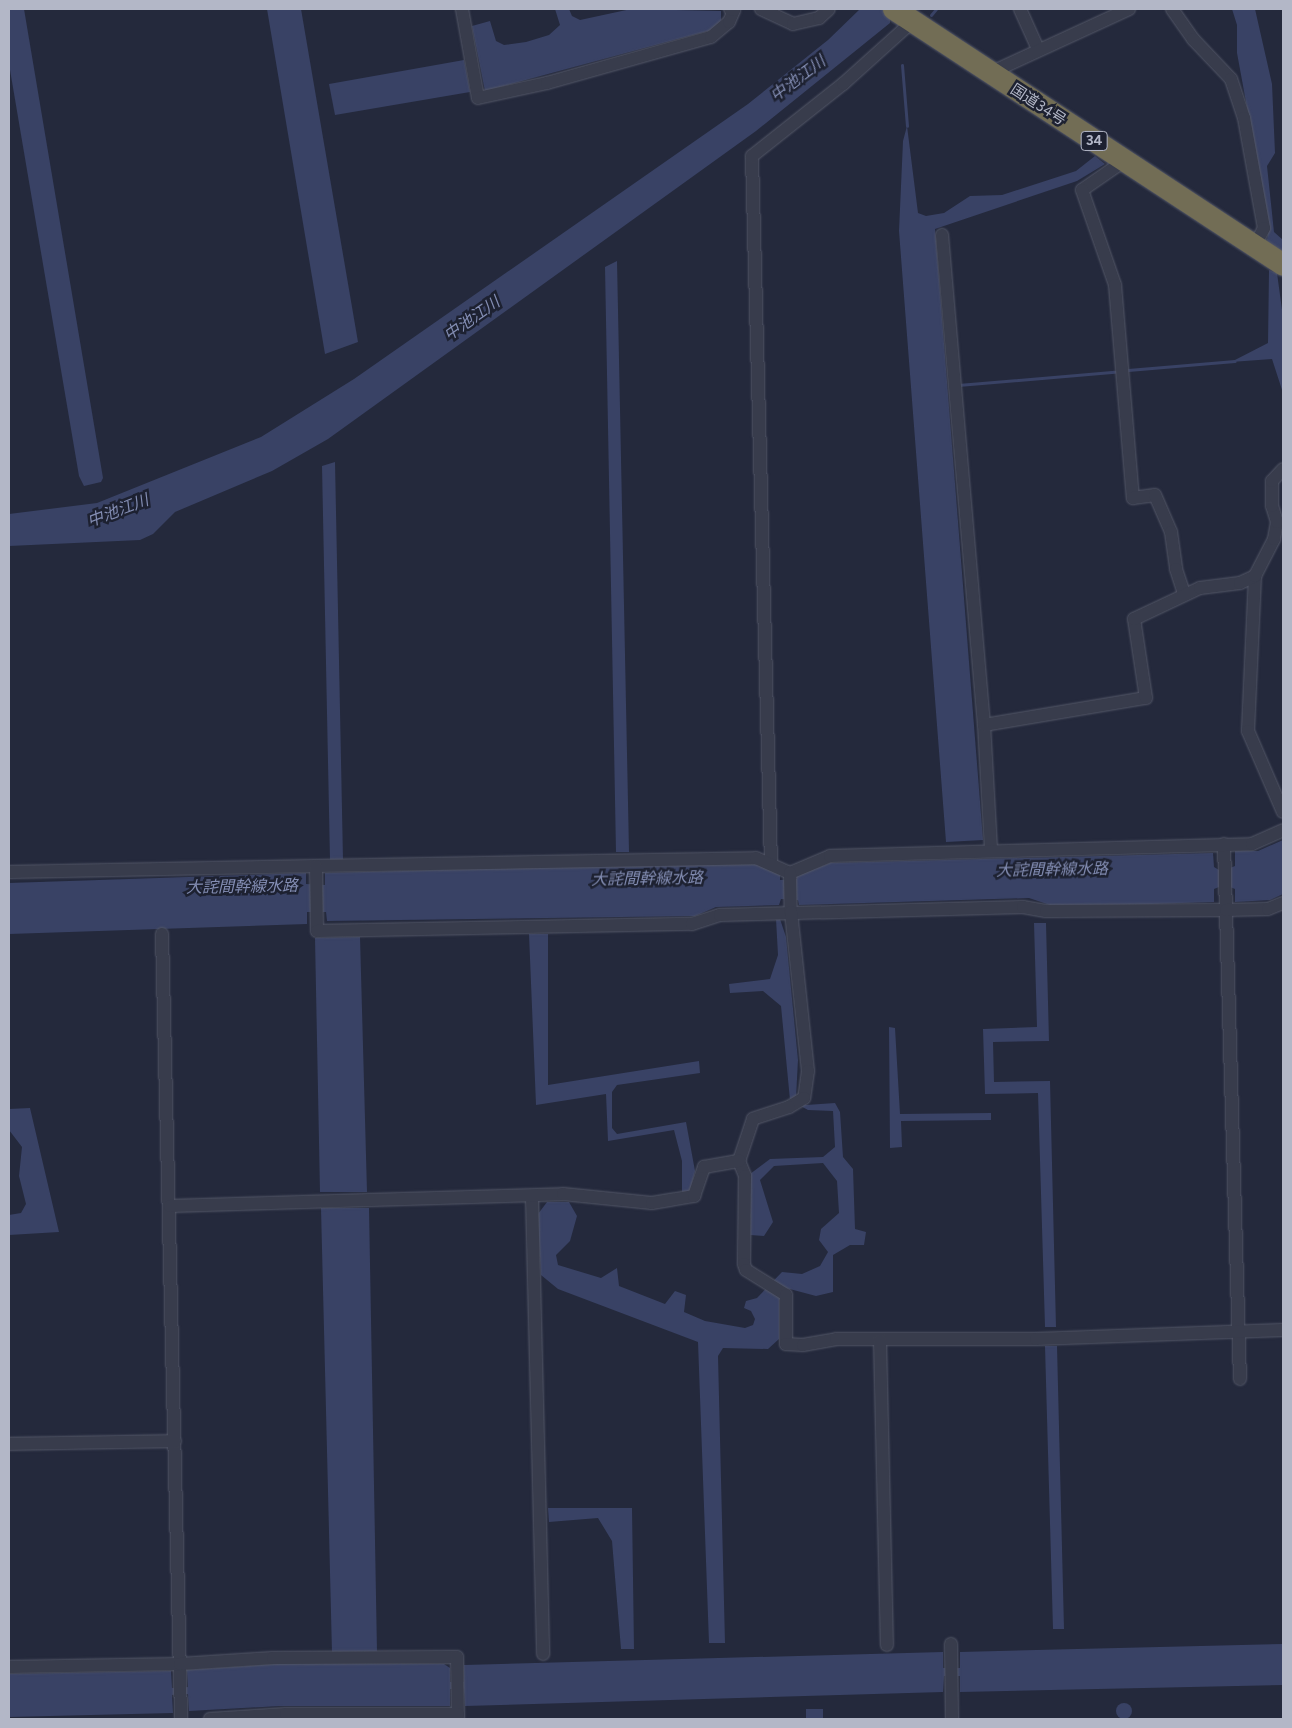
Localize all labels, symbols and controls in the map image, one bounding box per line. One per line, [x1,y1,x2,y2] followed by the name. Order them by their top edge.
[767,52,829,106] water label: 中池江川
[1007,80,1069,130] street label: 国道34号
[1080,130,1108,152] road number: 34
[440,293,504,345] water label: 中池江川
[85,491,151,531] water label: 中池江川
[996,859,1108,881] water label: 大詫間幹線水路
[591,868,703,890] water label: 大詫間幹線水路
[186,876,298,898] water label: 大詫間幹線水路

